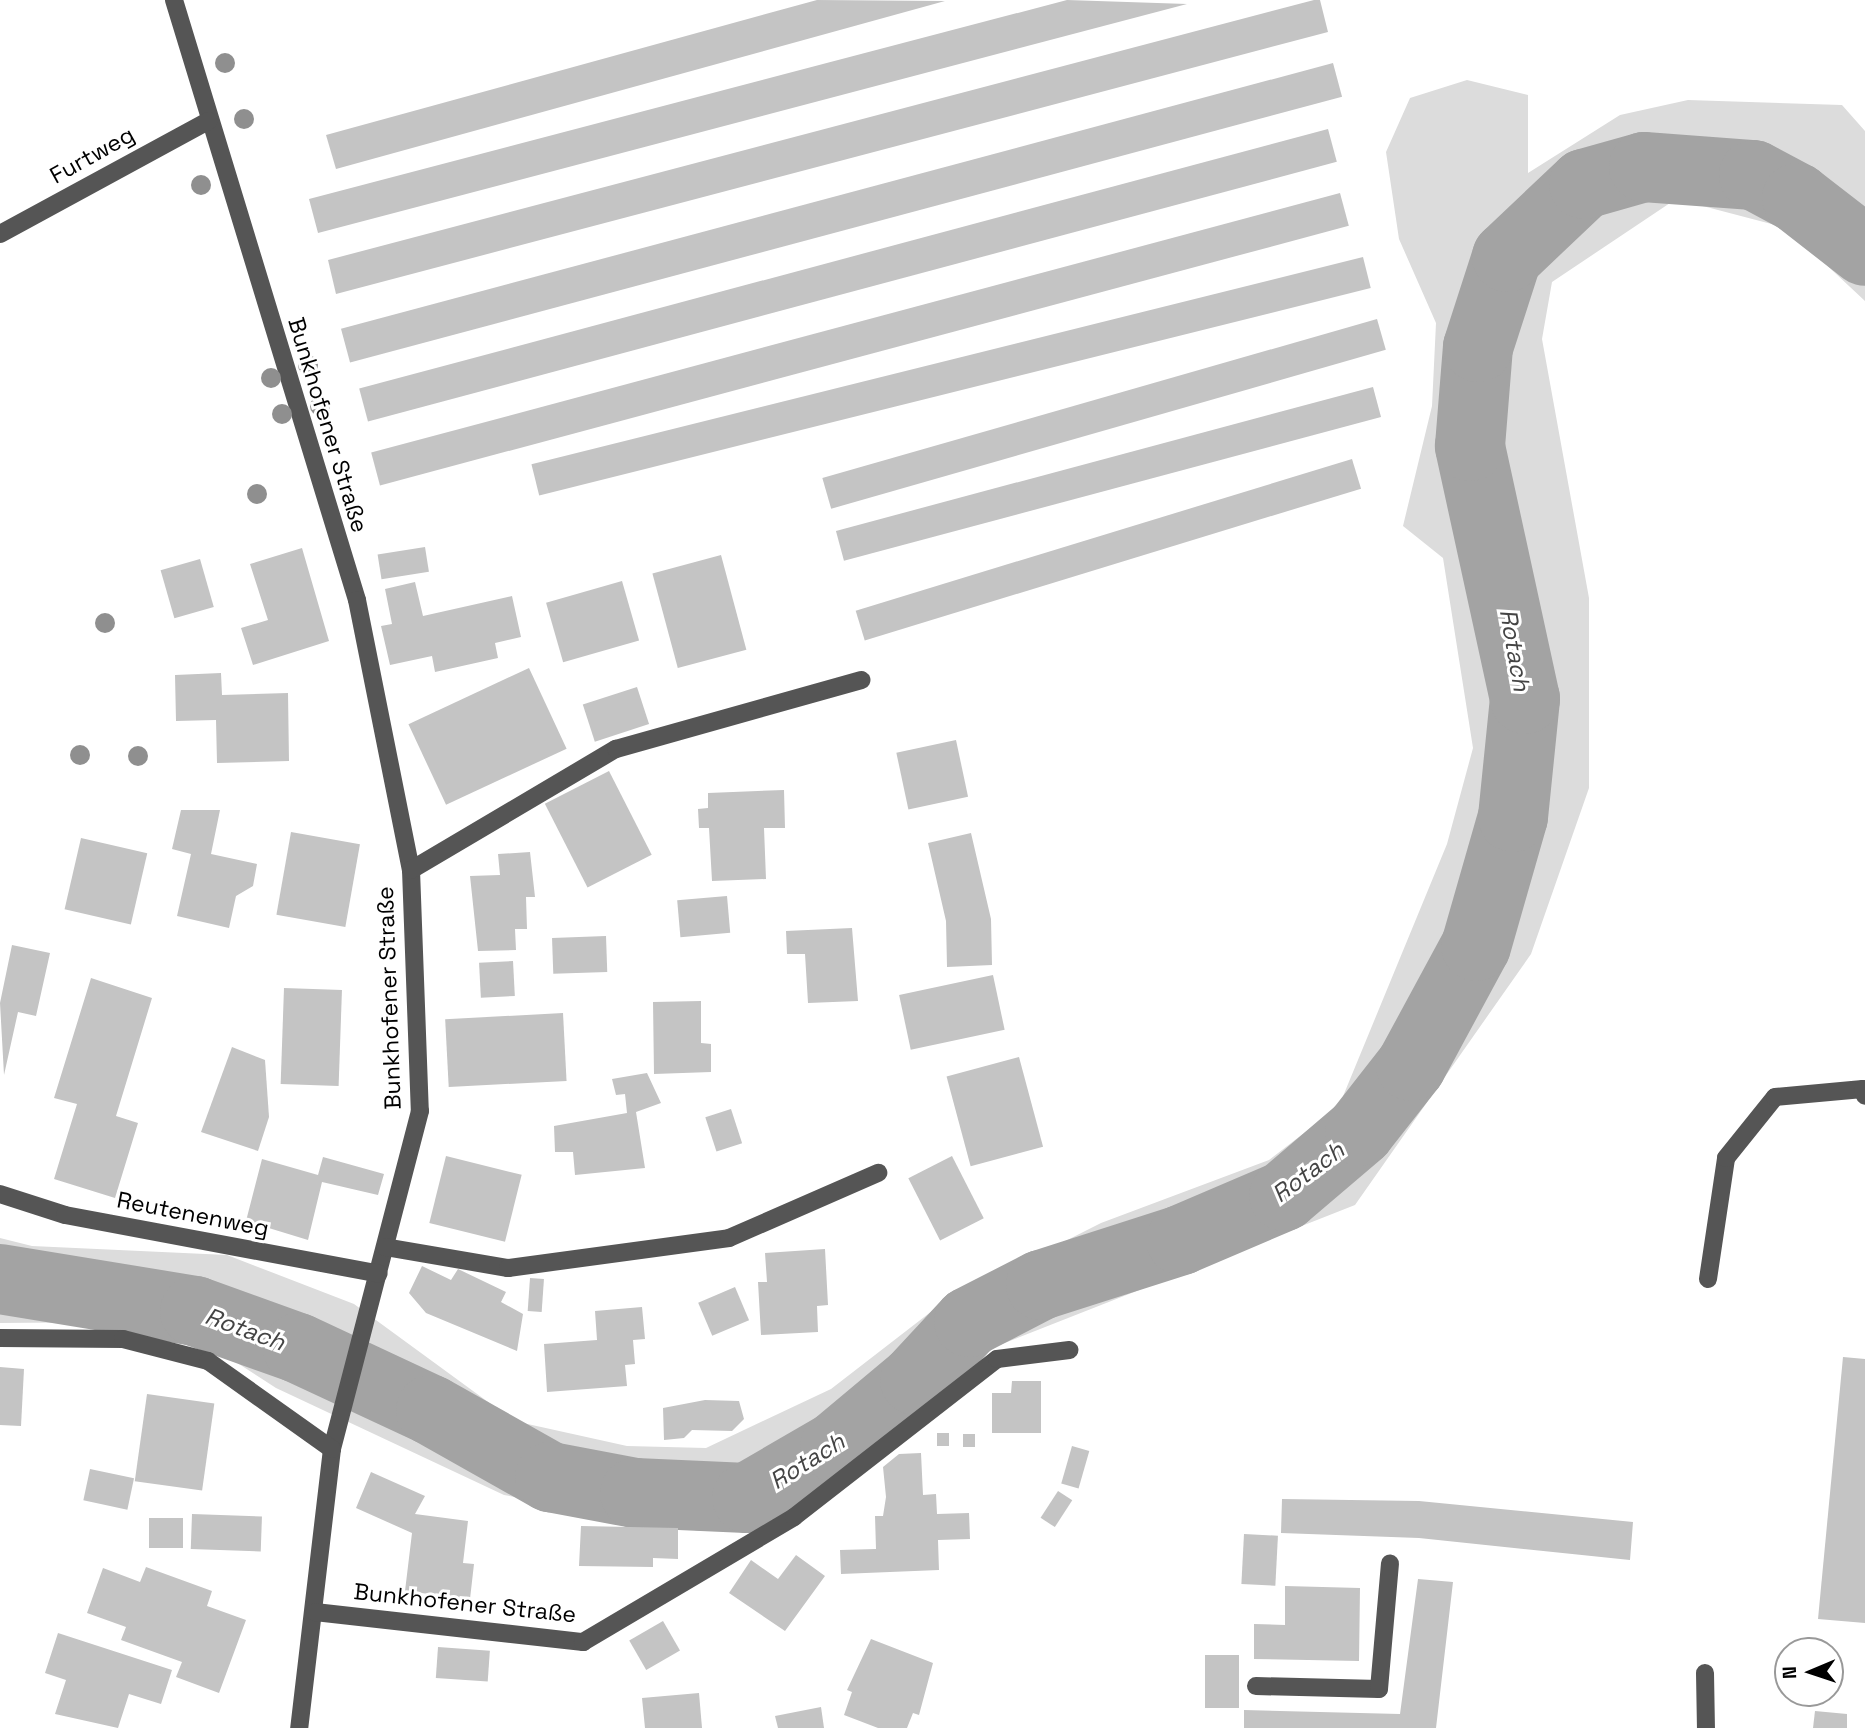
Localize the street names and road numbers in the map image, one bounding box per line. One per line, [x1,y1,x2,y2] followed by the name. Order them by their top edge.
[45,121,139,189] street label: Furtweg
[282,314,374,536] street label: Bunkhofener Straße
[371,886,407,1110] street label: Bunkhofener Straße
[115,1186,271,1242] street label: Reutenenweg
[352,1578,578,1628] street label: Bunkhofener Straße

